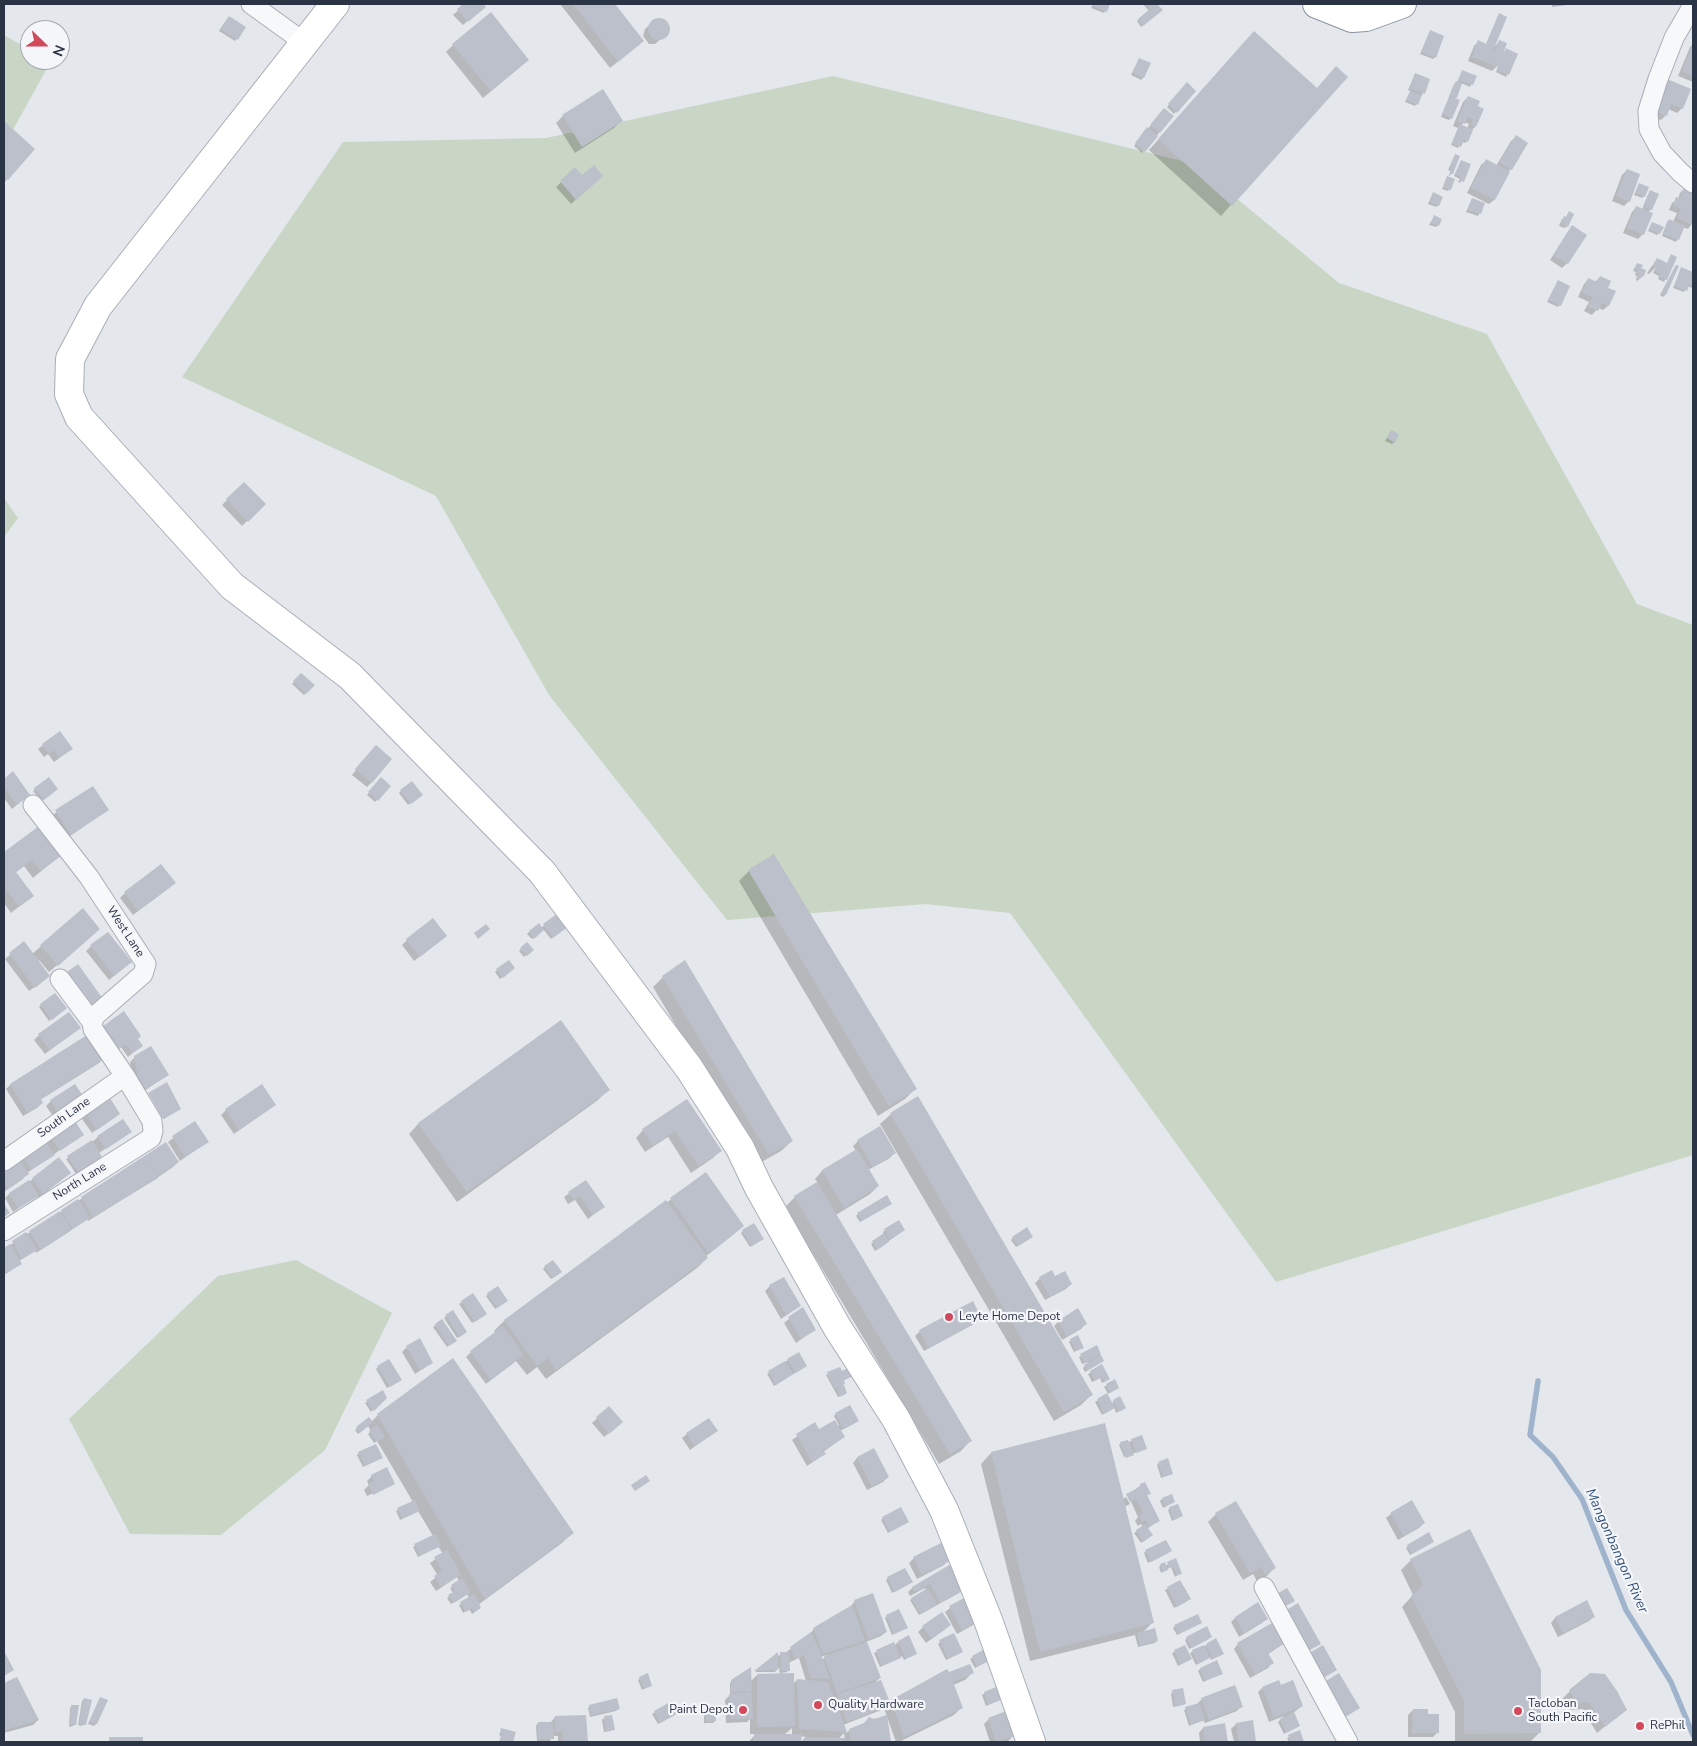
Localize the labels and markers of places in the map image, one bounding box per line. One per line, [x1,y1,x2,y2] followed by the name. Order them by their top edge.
[959,1310,1060,1324] place label: Leyte Home Depot
[943,1311,955,1323] marker: Leyte Home Depot
[1528,1697,1597,1725] place label: Tacloban South Pacific
[828,1698,924,1712] place label: Quality Hardware
[812,1699,824,1711] marker: Quality Hardware
[669,1703,733,1717] place label: Paint Depot
[737,1704,749,1716] marker: Paint Depot
[1512,1705,1524,1717] marker: Tacloban South Pacific
[1650,1719,1685,1733] place label: RePhil
[1634,1720,1646,1732] marker: RePhil

